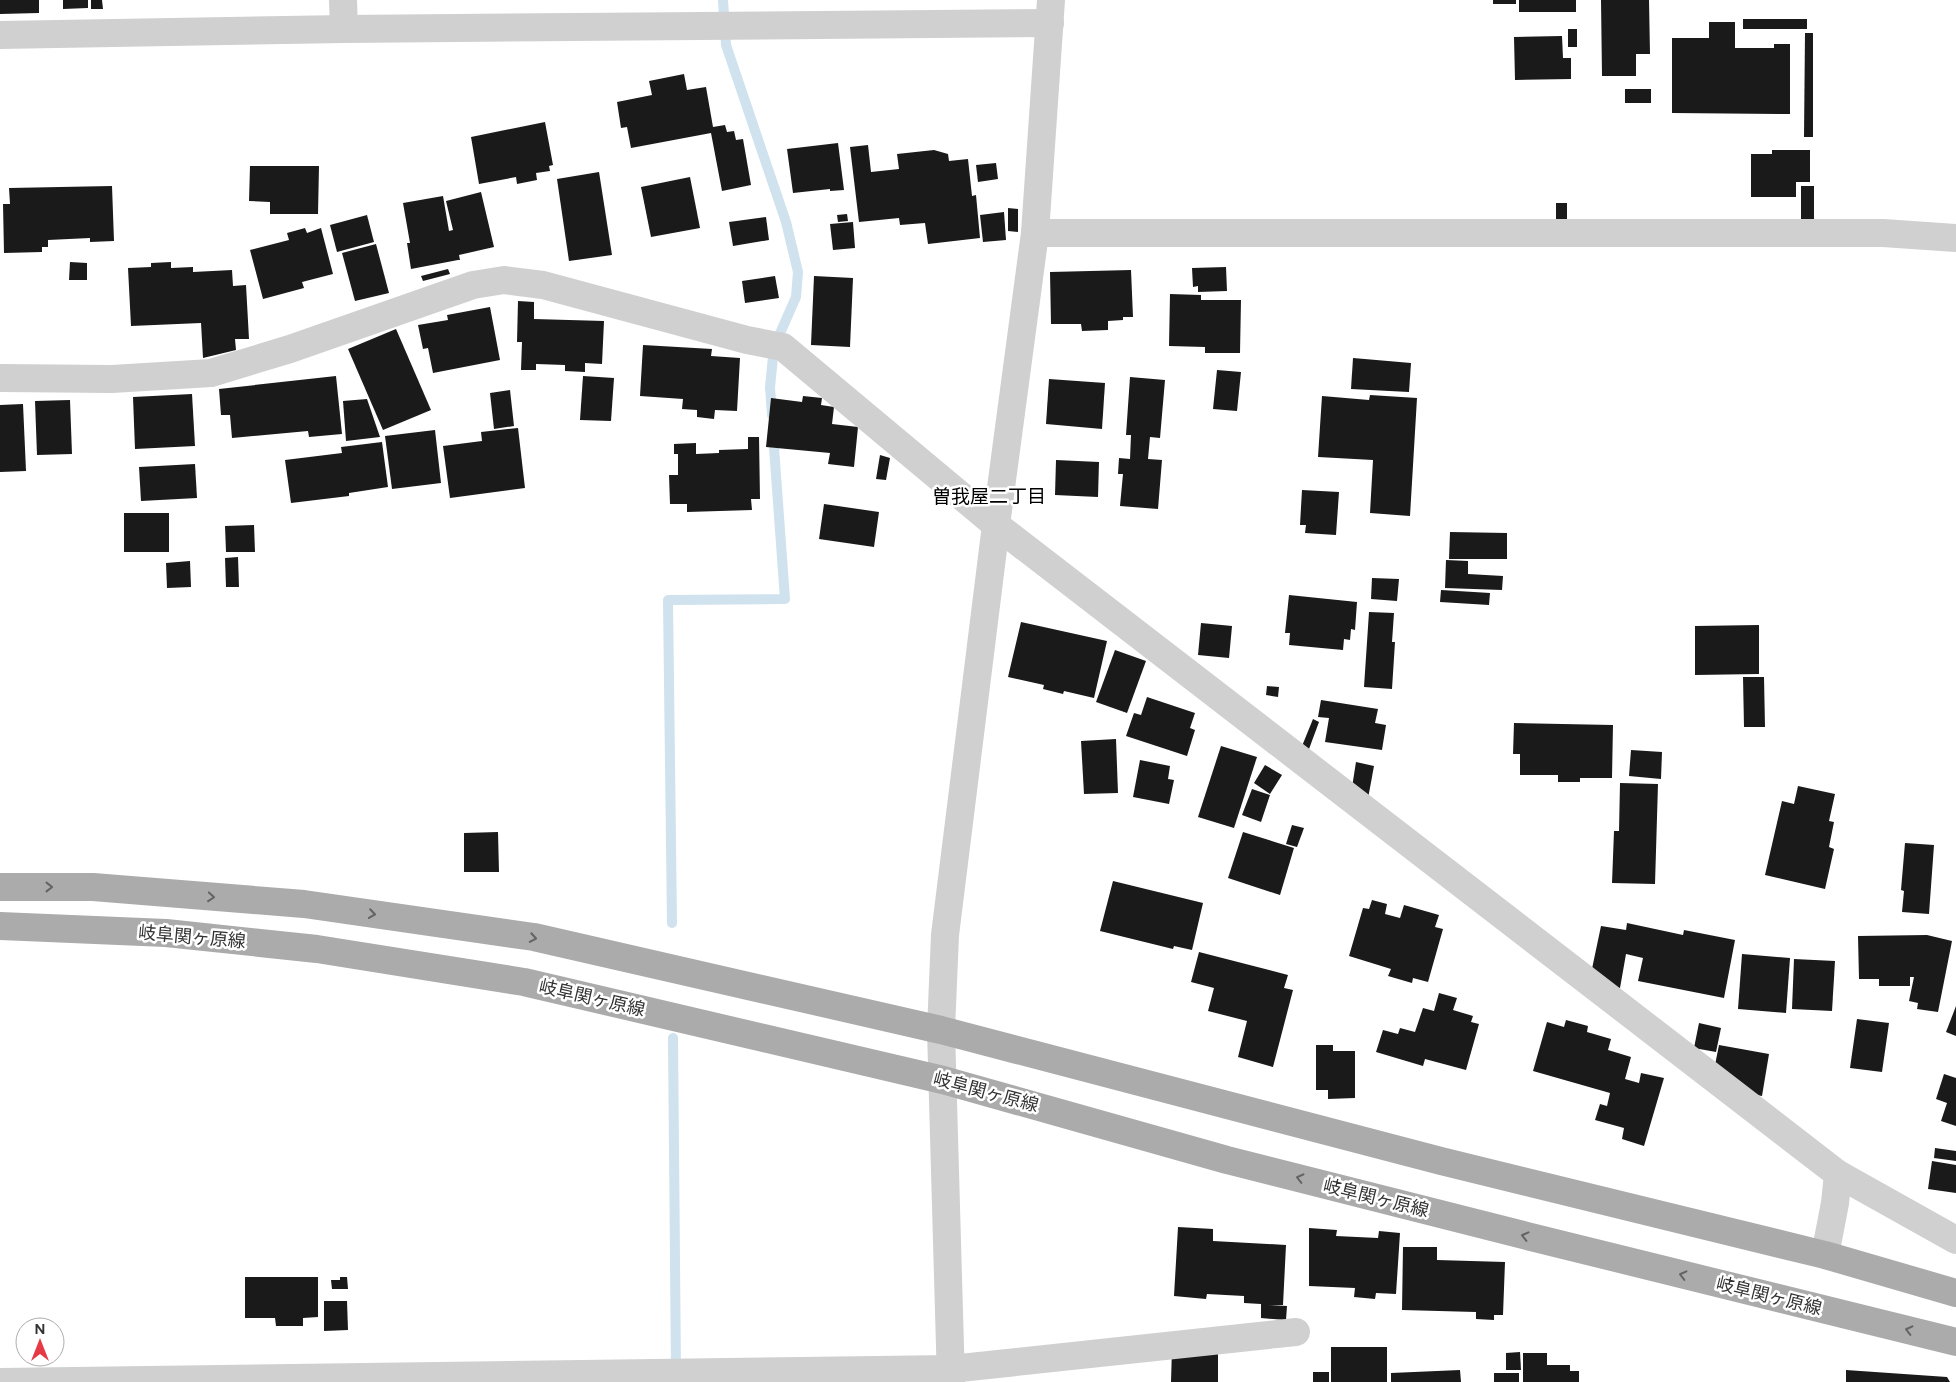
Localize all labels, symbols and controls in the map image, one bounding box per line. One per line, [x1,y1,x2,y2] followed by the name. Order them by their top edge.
[932,485,1046,508] district label: 曽我屋二丁目
[45,882,53,892] one-way arrow
[207,891,215,902] one-way arrow
[369,908,377,919] one-way arrow
[137,921,247,953] street label: 岐阜関ヶ原線
[529,932,538,942] one-way arrow
[537,975,647,1021] street label: 岐阜関ヶ原線
[931,1067,1041,1117] street label: 岐阜関ヶ原線
[1296,1174,1304,1184] one-way arrow
[1321,1174,1431,1222] street label: 岐阜関ヶ原線
[1521,1231,1530,1242] one-way arrow
[1678,1270,1687,1281] one-way arrow
[1714,1272,1824,1320] street label: 岐阜関ヶ原線
[15,1317,65,1367] north arrow
[35,1321,45,1338] text: N
[1904,1325,1913,1336] one-way arrow

